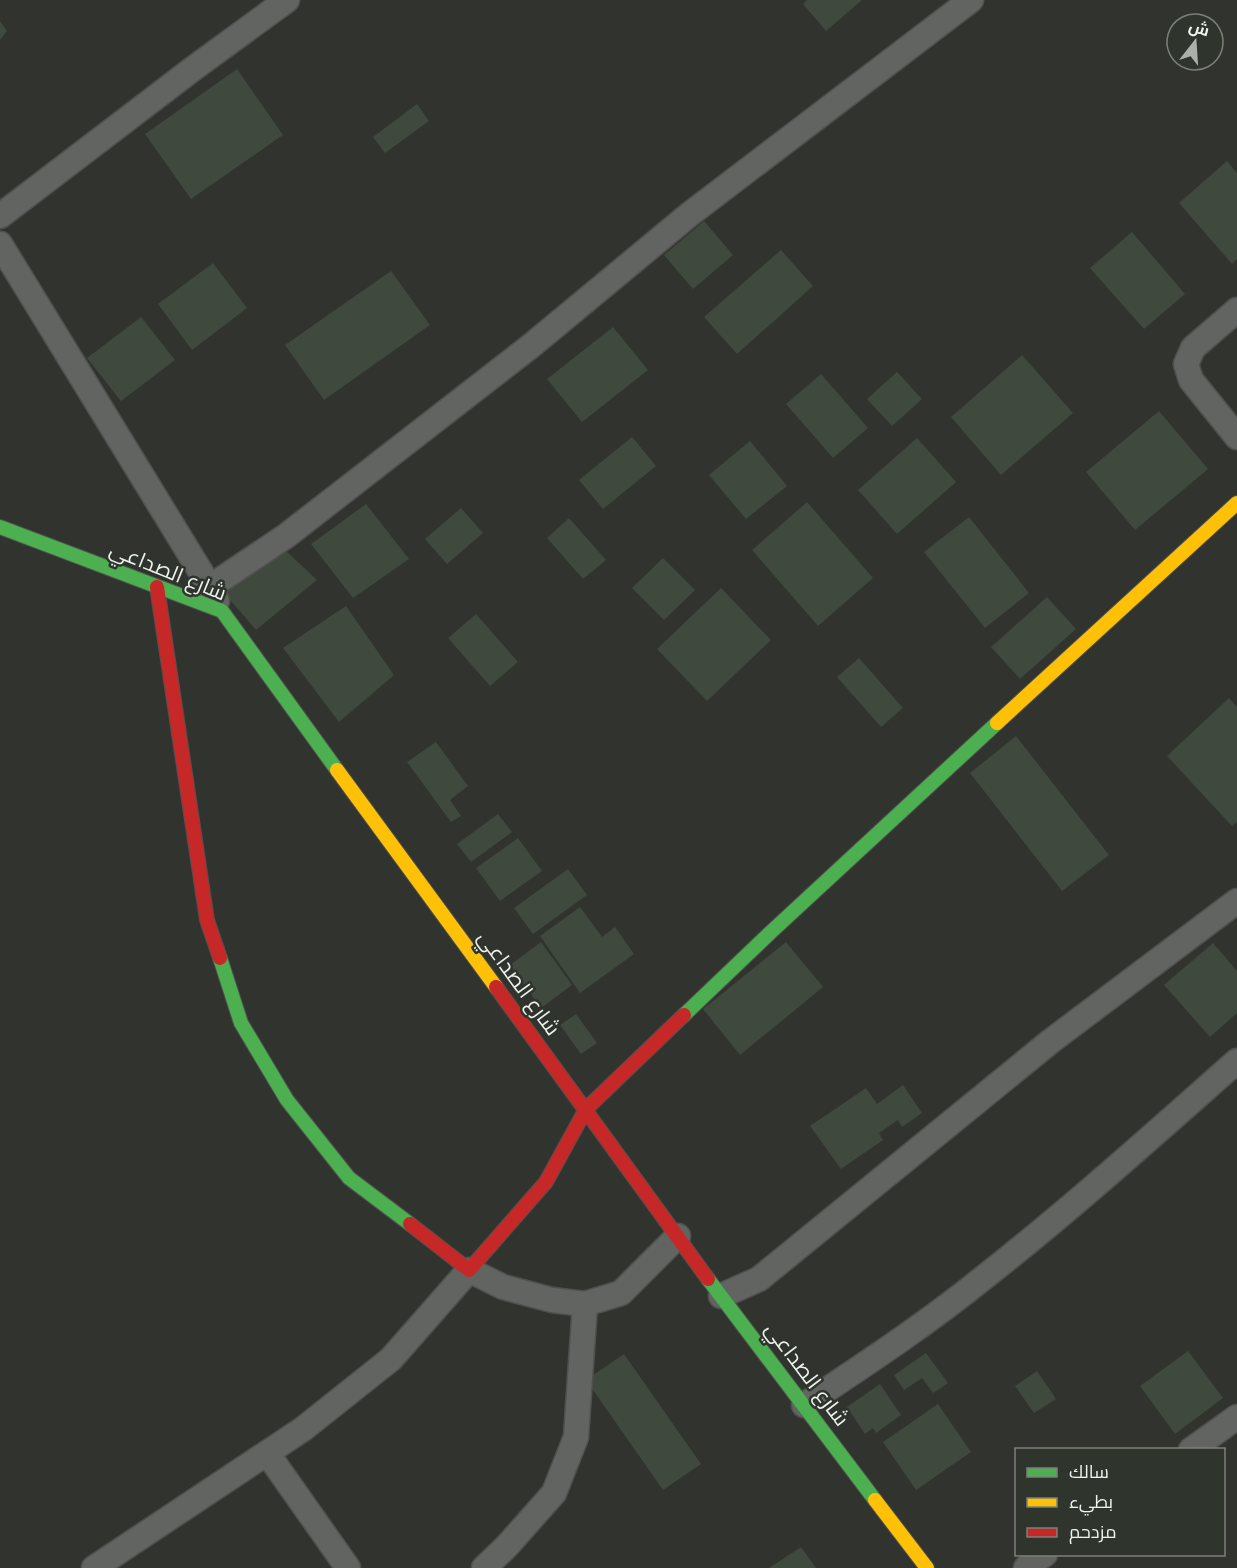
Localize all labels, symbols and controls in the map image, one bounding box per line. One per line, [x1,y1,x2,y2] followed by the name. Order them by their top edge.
[1165,12,1225,72] north arrow
[1187,17,1212,40] text: ش
[105,537,230,609] street label: شارع الصداعي
[470,926,565,1042] street label: شارع الصداعي
[757,1317,854,1433] street label: شارع الصداعي
[1015,1448,1225,1556] legend
[1069,1462,1109,1482] text: سالك
[1069,1492,1113,1516] text: بطيء
[1069,1522,1117,1544] text: مزدحم

